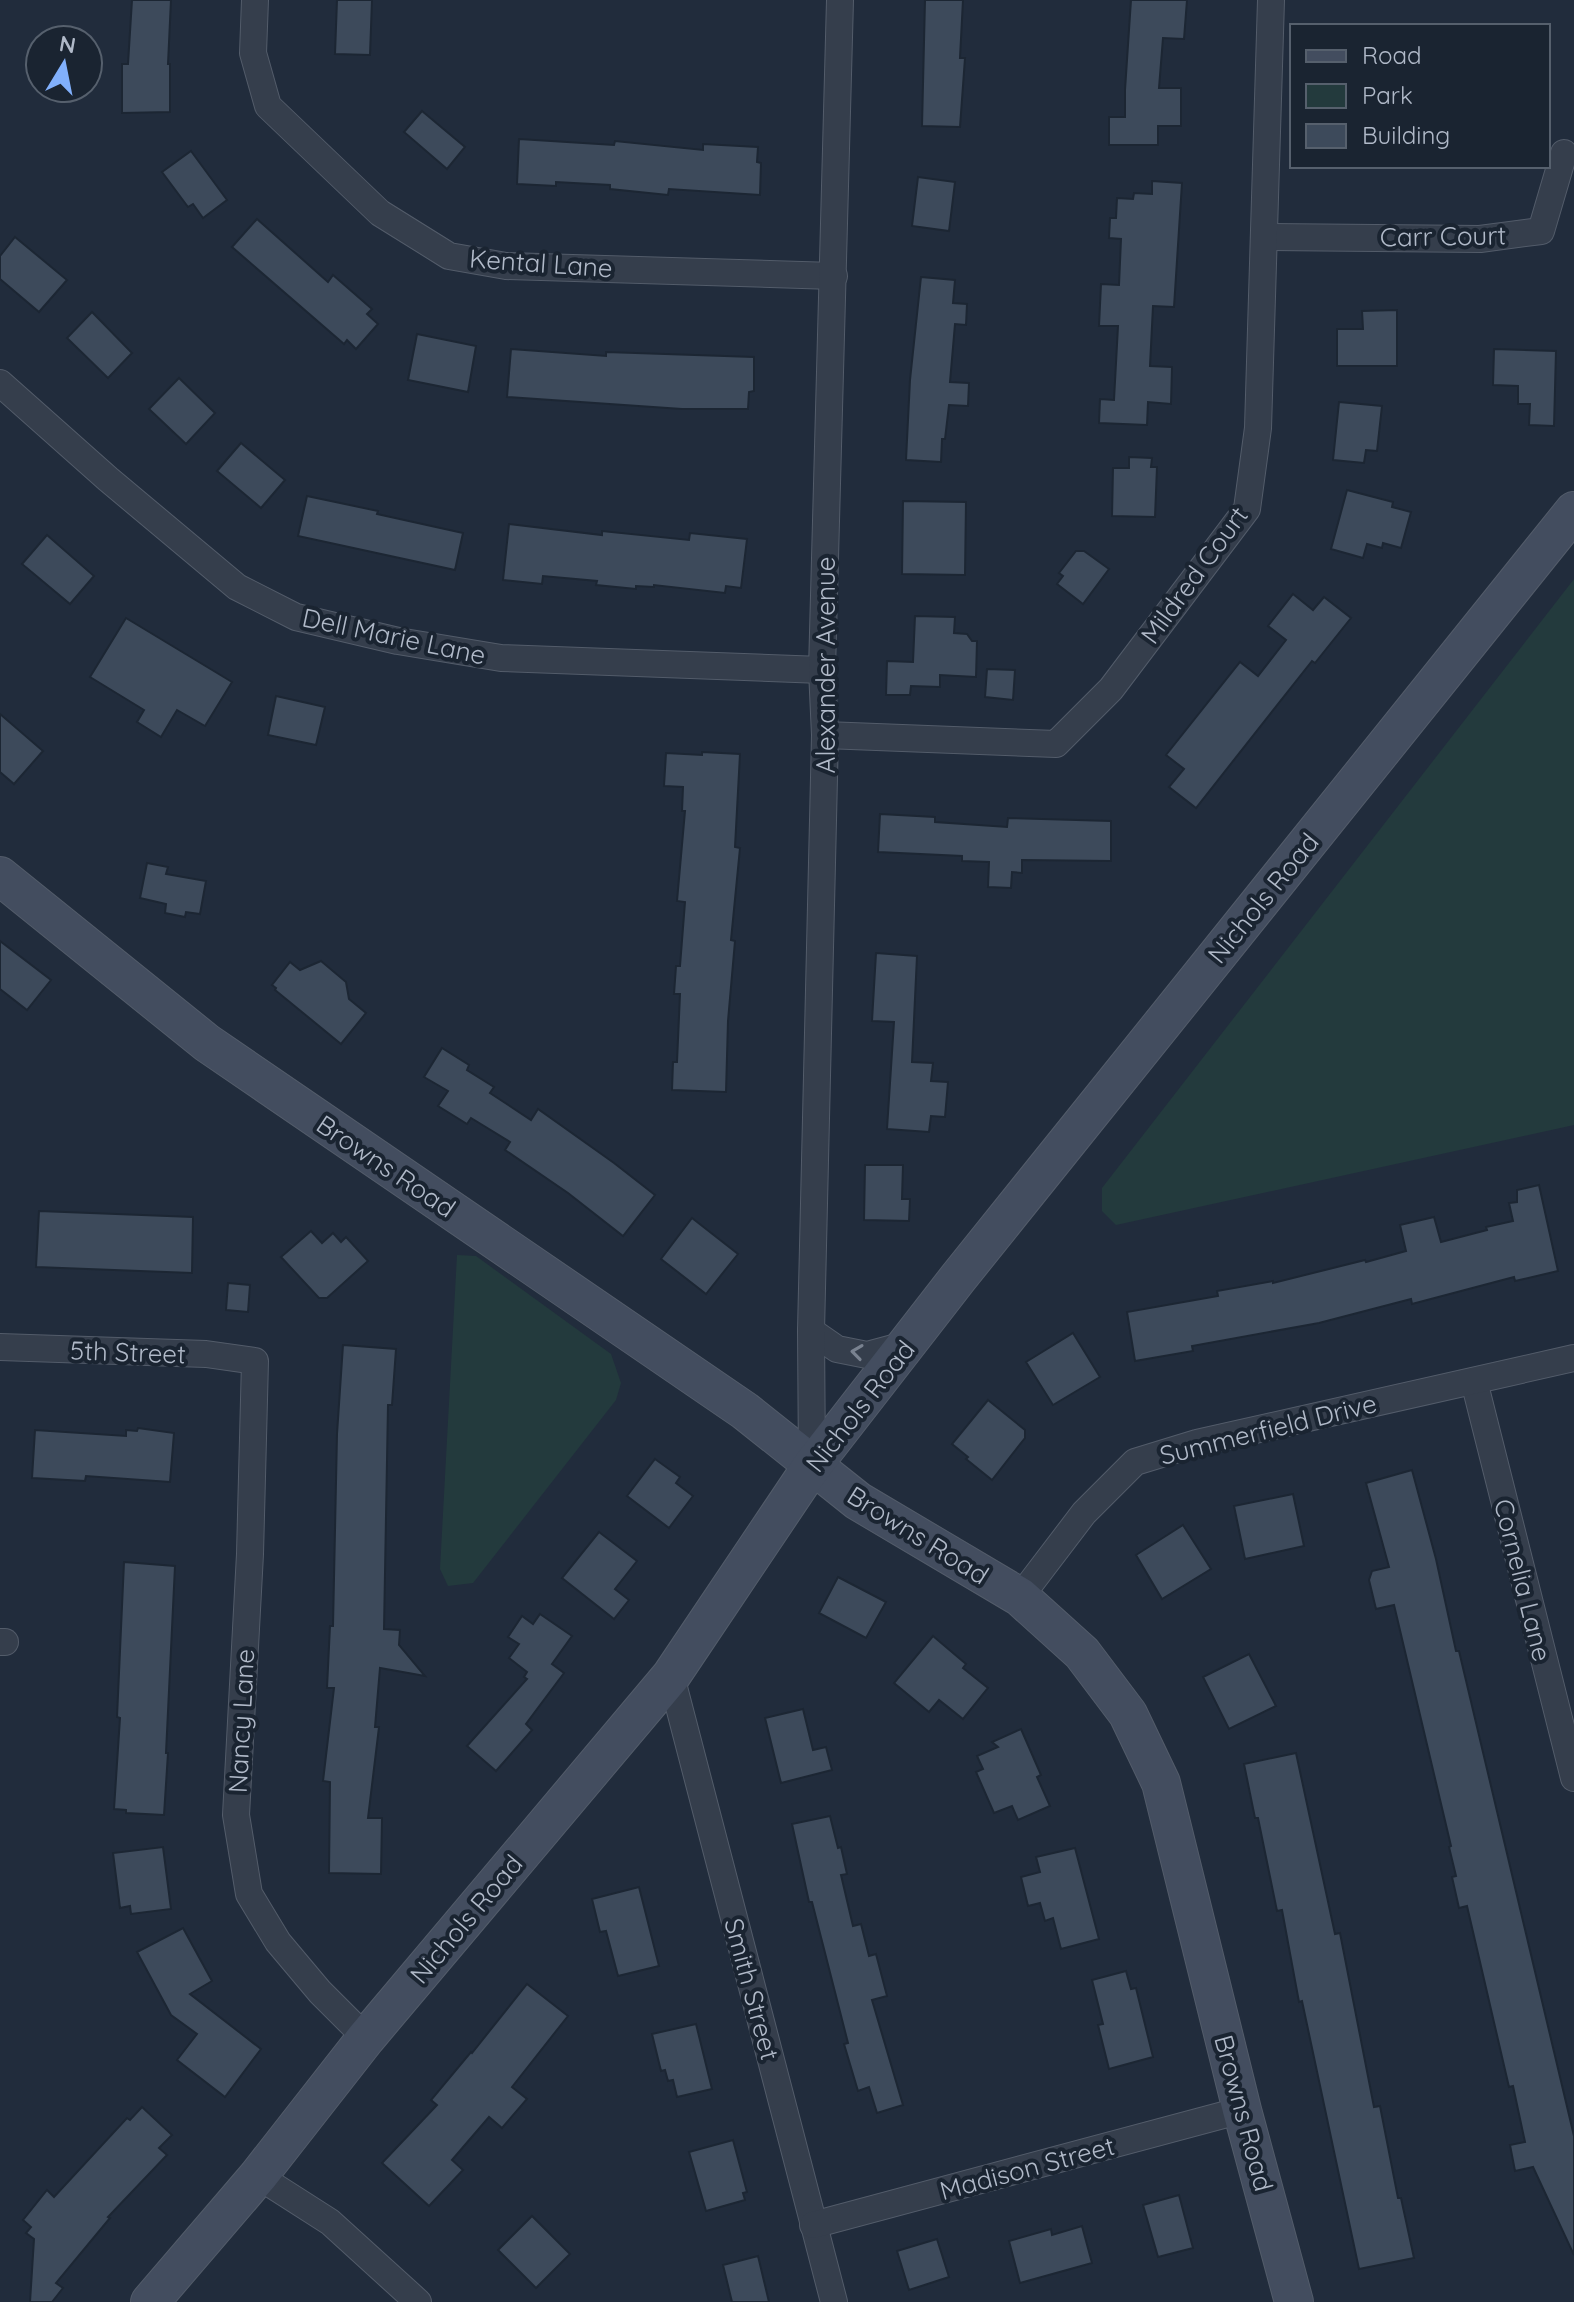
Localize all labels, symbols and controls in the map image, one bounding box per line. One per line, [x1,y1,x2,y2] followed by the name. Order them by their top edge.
[24,24,104,104] north arrow
[1290,24,1550,168] legend
[57,29,78,59] text: N
[1362,40,1422,70] text: Road
[1362,80,1413,110] text: Park
[1362,120,1450,150] text: Building
[1380,218,1506,254] street label: Carr Court
[468,242,614,284] street label: Kental Lane
[1133,500,1255,650] street label: Mildred Court
[809,557,842,773] street label: Alexander Avenue
[299,600,489,672] street label: Dell Marie Lane
[1200,826,1326,970] street label: Nichols Road
[310,1107,462,1225] street label: Browns Road
[69,1333,187,1371] street label: 5th Street
[798,1334,922,1478] street label: Nichols Road
[850,1344,864,1361] one-way arrow
[1156,1386,1380,1472] street label: Summerfield Drive
[841,1478,995,1592] street label: Browns Road
[1487,1495,1559,1665] street label: Cornelia Lane
[221,1648,261,1794] street label: Nancy Lane
[403,1848,529,1990] street label: Nichols Road
[717,1914,787,2064] street label: Smith Street
[1207,2031,1281,2195] street label: Browns Road
[936,2129,1118,2207] street label: Madison Street

